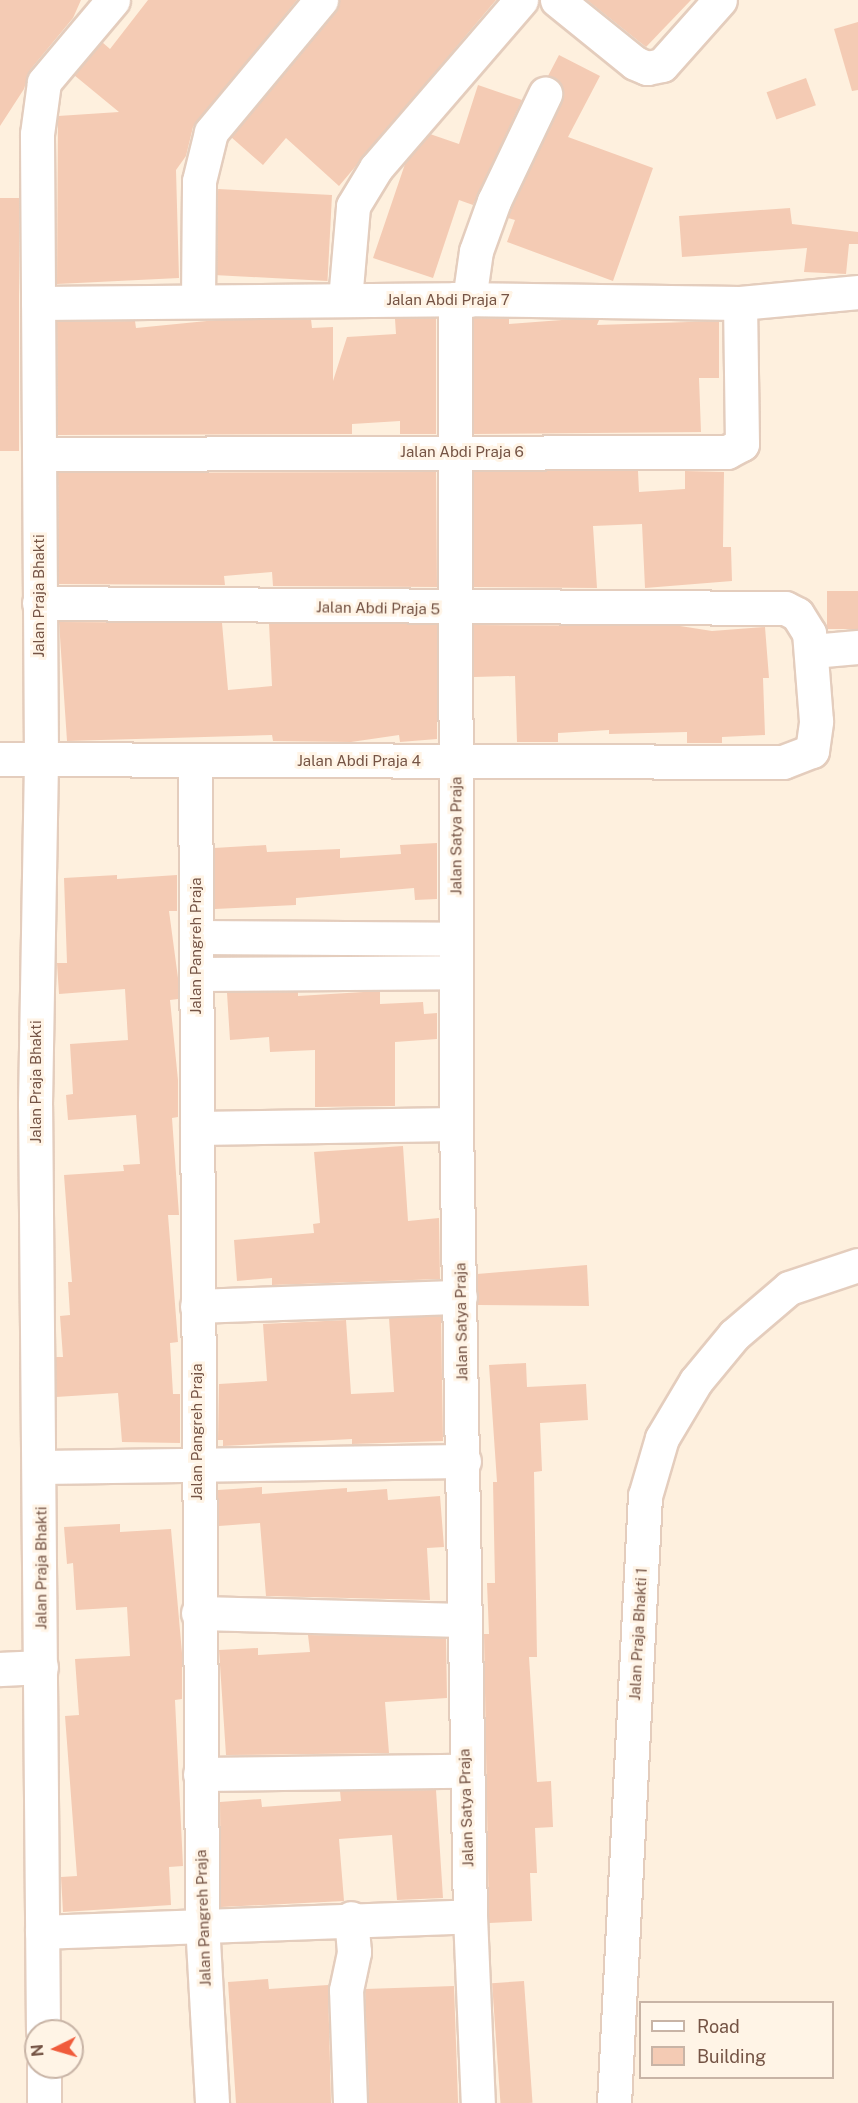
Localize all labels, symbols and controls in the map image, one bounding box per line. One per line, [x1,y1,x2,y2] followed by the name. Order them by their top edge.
[386,291,510,309] street label: Jalan Abdi Praja 7
[400,443,524,461] street label: Jalan Abdi Praja 6
[30,534,48,658] street label: Jalan Praja Bhakti
[316,598,440,618] street label: Jalan Abdi Praja 5
[297,752,421,770] street label: Jalan Abdi Praja 4
[447,777,465,895] street label: Jalan Satya Praja
[187,877,205,1015] street label: Jalan Pangreh Praja
[27,1020,45,1144] street label: Jalan Praja Bhakti
[451,1263,471,1381] street label: Jalan Satya Praja
[188,1363,206,1501] street label: Jalan Pangreh Praja
[32,1506,50,1630] street label: Jalan Praja Bhakti
[626,1567,650,1701] street label: Jalan Praja Bhakti 1
[455,1748,477,1868] street label: Jalan Satya Praja
[192,1849,214,1987] street label: Jalan Pangreh Praja
[639,2001,834,2079] legend
[697,2016,740,2037] text: Road
[24,2019,84,2079] north arrow
[28,2043,48,2058] text: N
[697,2046,766,2067] text: Building

